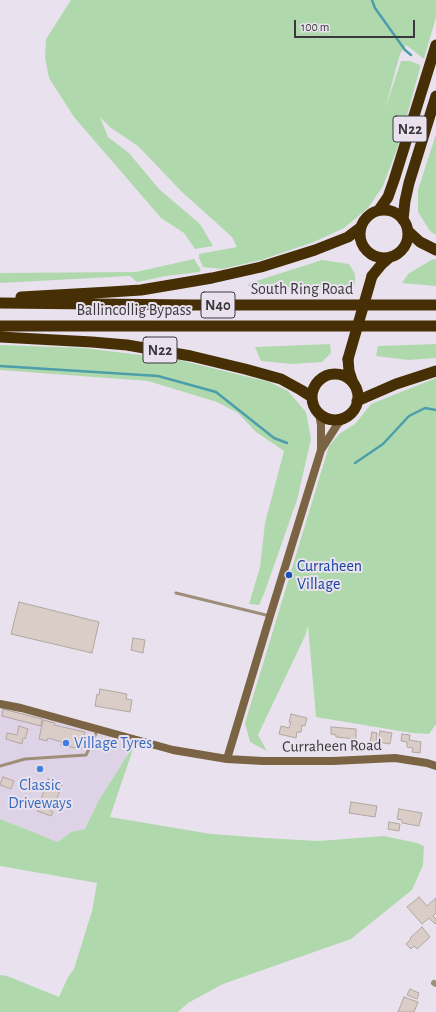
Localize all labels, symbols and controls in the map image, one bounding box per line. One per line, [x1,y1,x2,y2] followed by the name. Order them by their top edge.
[296,12,417,38] scale bar
[301,21,329,33] text: 100 m
[393,116,427,142] road number: N22
[251,279,353,299] street label: South Ring Road
[201,292,235,318] road number: N40
[76,300,192,320] street label: Ballincollig Bypass
[143,337,177,363] road number: N22
[297,556,362,594] place label: Curraheen Village
[284,570,294,580] marker: Curraheen Village
[74,733,152,753] place label: Village Tyres
[282,736,382,756] street label: Curraheen Road
[61,738,71,748] marker: Village Tyres
[35,764,45,774] marker: Classic Driveways
[8,775,72,813] place label: Classic Driveways

